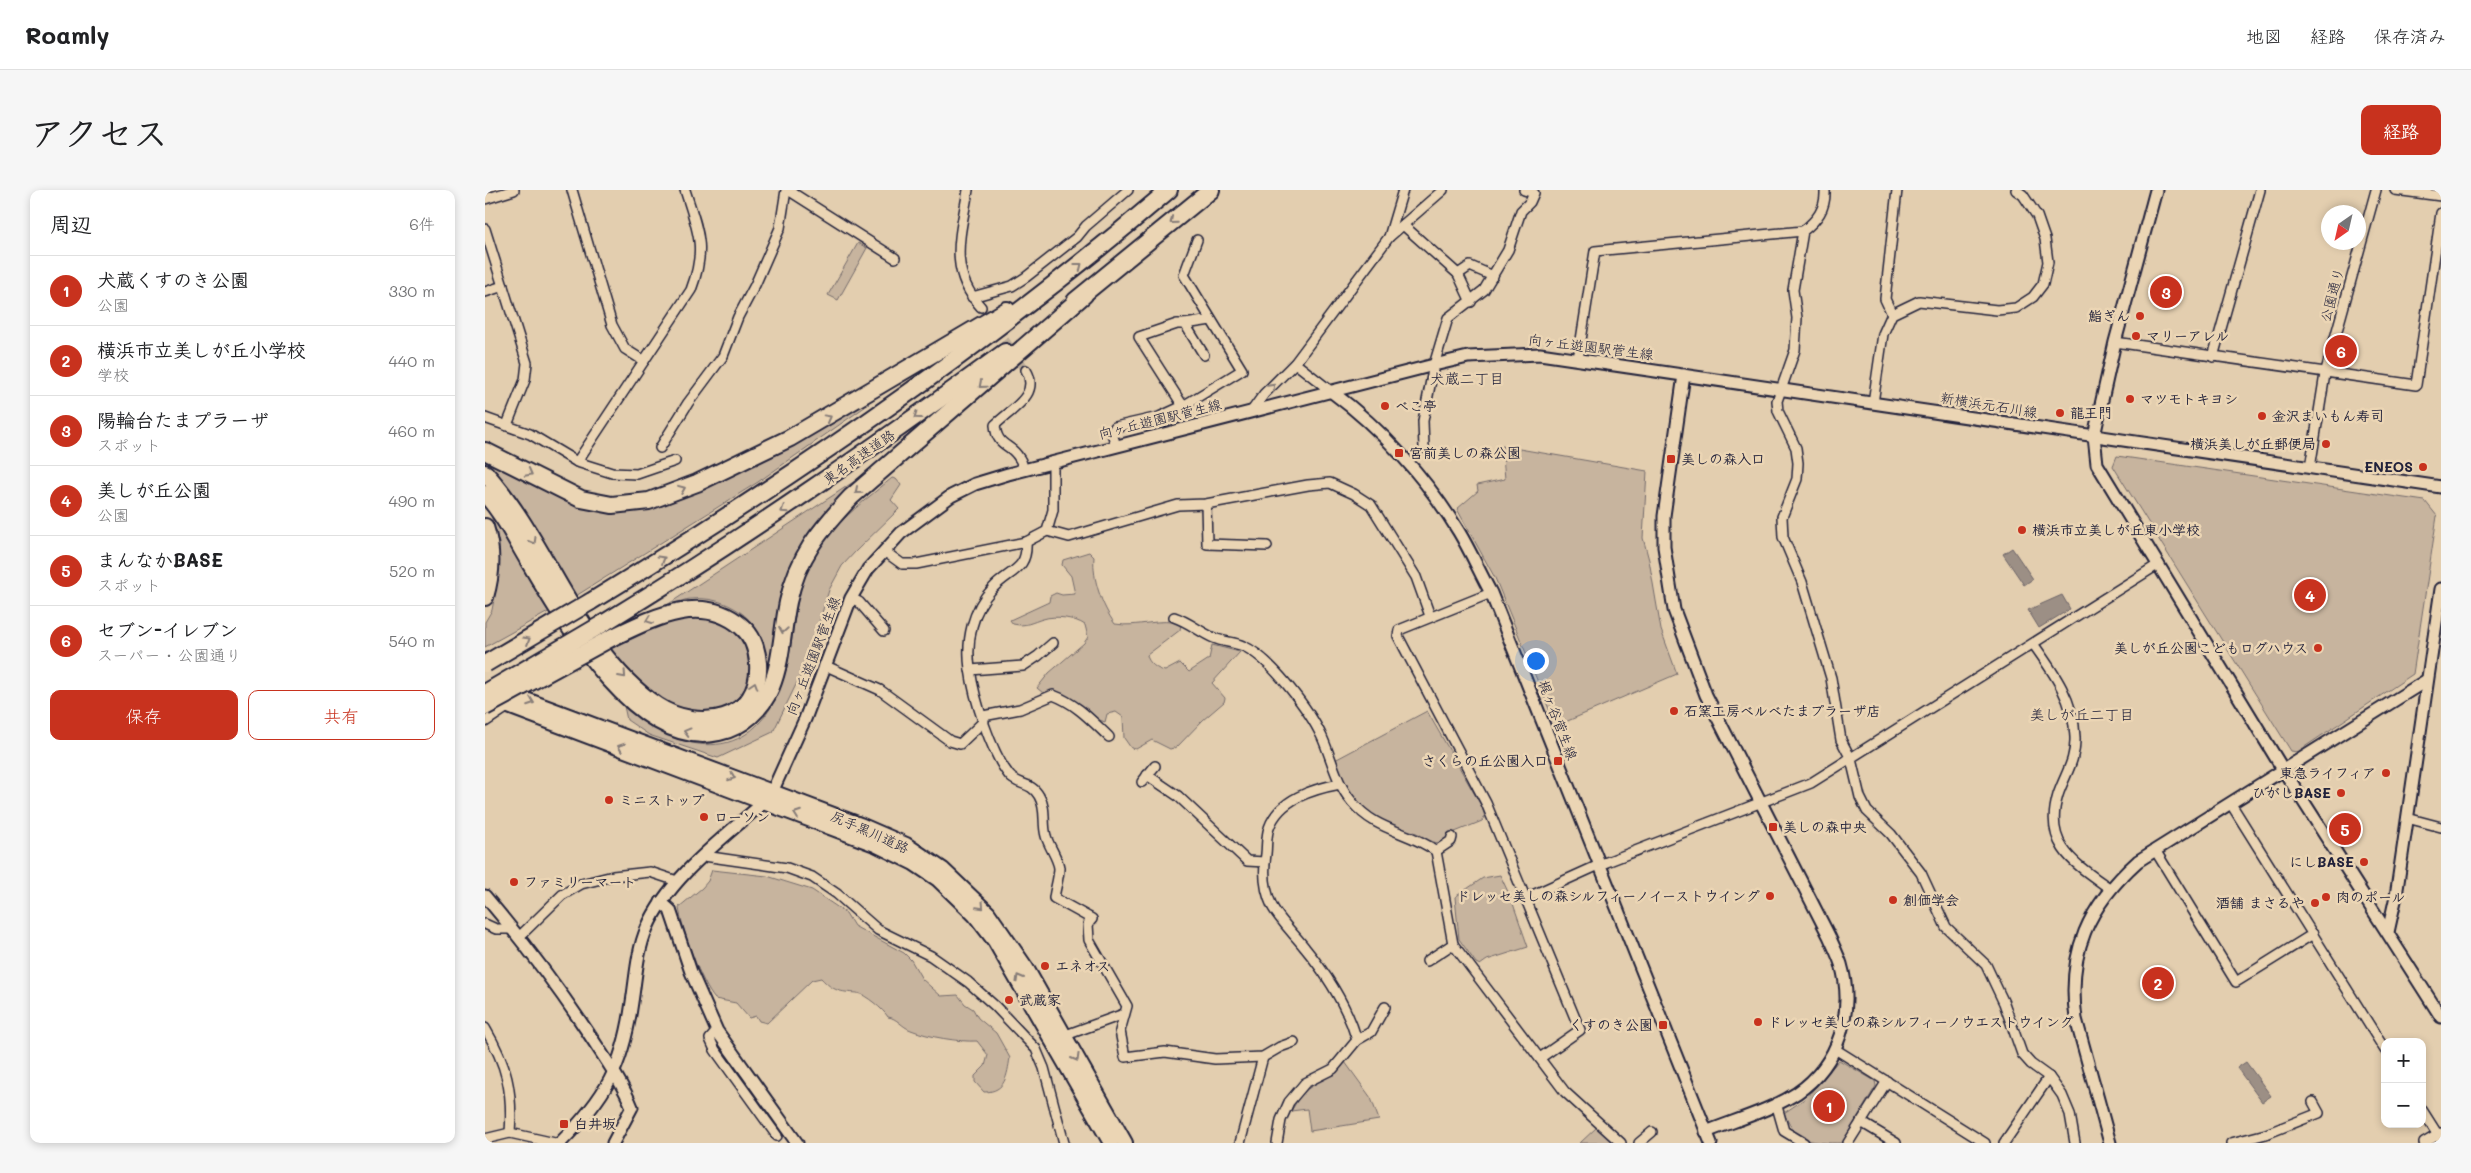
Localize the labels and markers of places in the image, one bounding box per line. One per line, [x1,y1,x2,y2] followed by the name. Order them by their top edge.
[2150,273,2182,311] pin: 3
[2088,306,2130,325] place label: 鮨ぎん
[2134,310,2146,322] marker: 鮨ぎん
[2146,326,2229,345] place label: マリーアレル
[2130,330,2142,342] marker: マリーアレル
[2325,332,2357,370] pin: 6
[2140,389,2238,408] place label: マツモトキヨシ
[2124,393,2136,405] marker: マツモトキヨシ
[1395,396,1437,415] place label: べこ亭
[1379,400,1391,412] marker: べこ亭
[2070,403,2112,422] place label: 龍王門
[2272,406,2384,425] place label: 金沢まいもん寿司
[2054,407,2066,419] marker: 龍王門
[2256,410,2268,422] marker: 金沢まいもん寿司
[2190,434,2316,453] place label: 横浜美しが丘郵便局
[2320,438,2332,450] marker: 横浜美しが丘郵便局
[1409,443,1521,462] place label: 宮前美しの森公園
[1393,447,1405,459] marker: 宮前美しの森公園
[1681,449,1765,468] place label: 美しの森入口
[1665,453,1677,465] marker: 美しの森入口
[2364,457,2413,476] place label: ENEOS
[2417,461,2429,473] marker: ENEOS
[2032,520,2200,539] place label: 横浜市立美しが丘東小学校
[2016,524,2028,536] marker: 横浜市立美しが丘東小学校
[2294,576,2326,614] pin: 4
[2114,638,2308,657] place label: 美しが丘公園こどもログハウス
[2312,642,2324,654] marker: 美しが丘公園こどもログハウス
[1684,701,1881,720] place label: 石窯工房ベルベたまプラーザ店
[1668,705,1680,717] marker: 石窯工房ベルベたまプラーザ店
[1422,751,1548,770] place label: さくらの丘公園入口
[1552,755,1564,767] marker: さくらの丘公園入口
[2279,763,2376,782] place label: 東急ライフィア
[2380,767,2392,779] marker: 東急ライフィア
[2252,783,2331,802] place label: ひがしBASE
[2335,787,2347,799] marker: ひがしBASE
[619,790,704,809] place label: ミニストップ
[603,794,615,806] marker: ミニストップ
[714,807,770,826] place label: ローソン
[2329,810,2361,848] pin: 5
[698,811,710,823] marker: ローソン
[1783,817,1867,836] place label: 美しの森中央
[1767,821,1779,833] marker: 美しの森中央
[2289,852,2354,871] place label: にしBASE
[2358,856,2370,868] marker: にしBASE
[524,872,637,891] place label: ファミリーマート
[508,876,520,888] marker: ファミリーマート
[1456,886,1760,905] place label: ドレッセ美しの森シルフィーノイーストウイング
[2336,887,2405,906] place label: 肉のポール
[1764,890,1776,902] marker: ドレッセ美しの森シルフィーノイーストウイング
[1903,890,1959,909] place label: 創価学会
[2320,891,2332,903] marker: 肉のポール
[2216,893,2305,912] place label: 酒舗 まさるや
[1887,894,1899,906] marker: 創価学会
[2309,897,2321,909] marker: 酒舗 まさるや
[1055,956,1110,975] place label: エネオス
[1039,960,1051,972] marker: エネオス
[2142,964,2174,1002] pin: 2
[1019,990,1061,1009] place label: 武蔵家
[1003,994,1015,1006] marker: 武蔵家
[1768,1012,2074,1031] place label: ドレッセ美しの森シルフィーノウエストウイング
[1569,1015,1653,1034] place label: くすのき公園
[1752,1016,1764,1028] marker: ドレッセ美しの森シルフィーノウエストウイング
[1657,1019,1669,1031] marker: くすのき公園
[1813,1087,1845,1125] pin: 1
[574,1114,616,1133] place label: 白井坂
[558,1118,570,1130] marker: 白井坂

